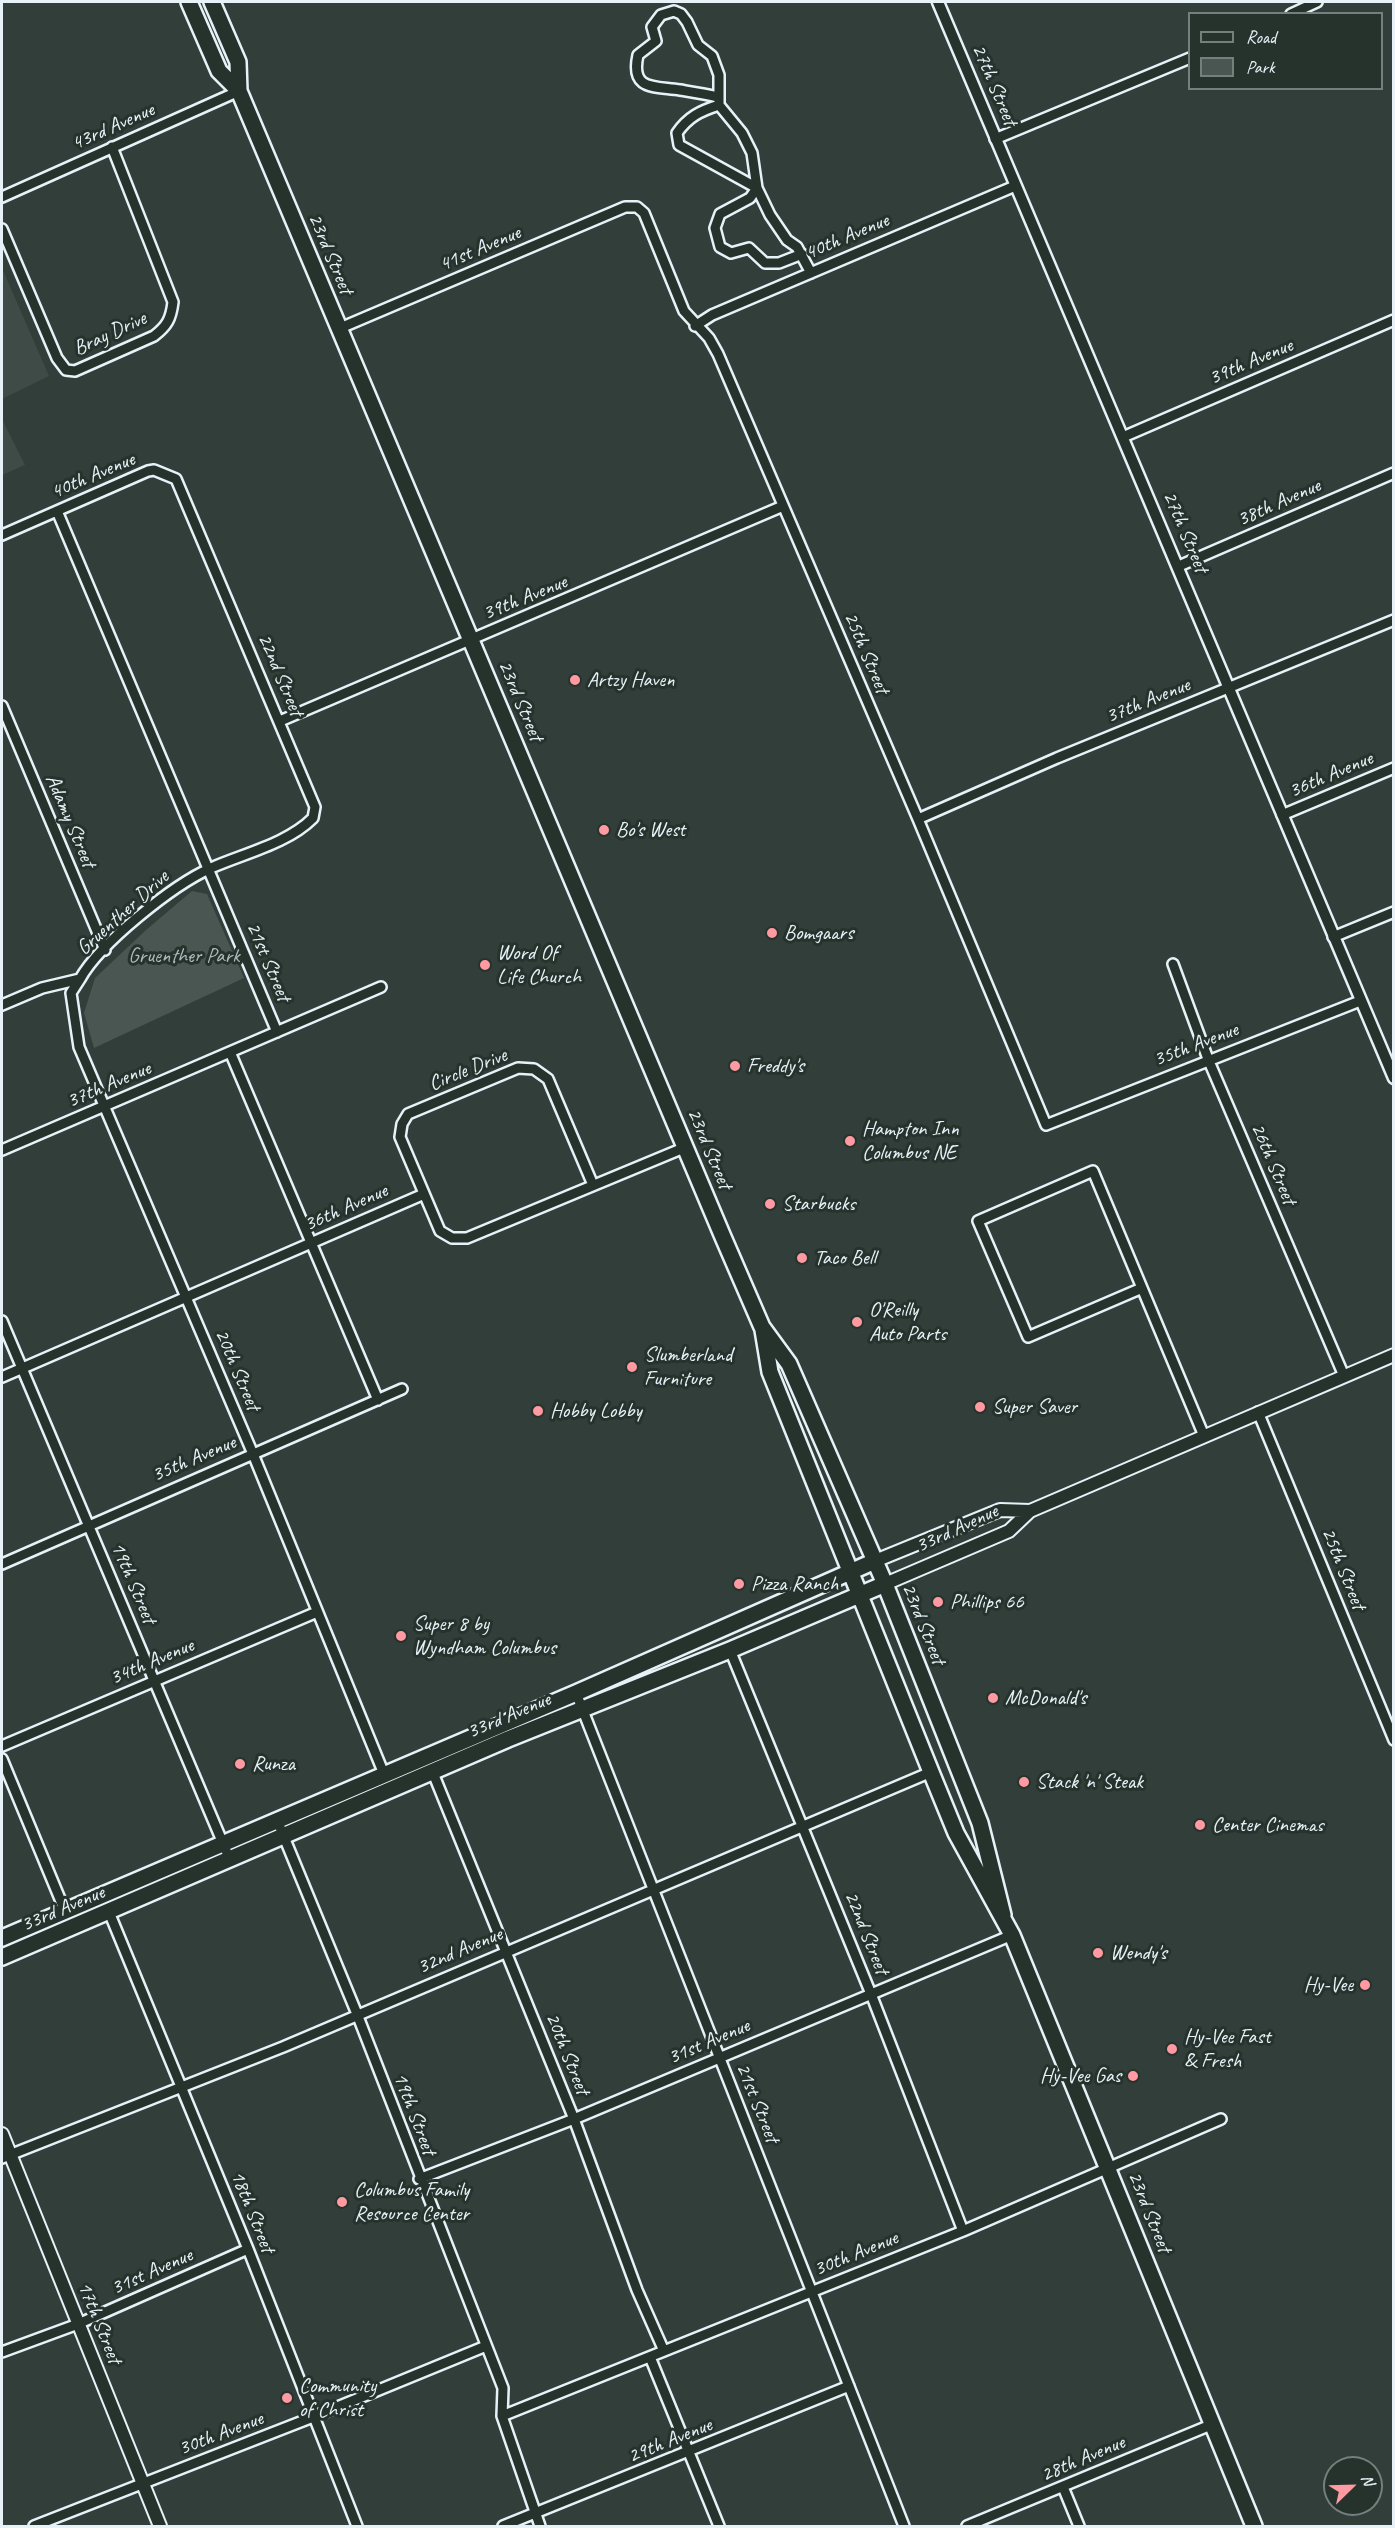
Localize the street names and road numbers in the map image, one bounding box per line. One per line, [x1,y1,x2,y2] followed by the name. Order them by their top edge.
[966,40,1022,130] street label: 27th Street
[68,98,158,156] street label: 43rd Avenue
[801,208,893,266] street label: 40th Avenue
[302,210,358,298] street label: 23rd Street
[435,221,525,277] street label: 41st Avenue
[70,306,150,362] street label: Bray Drive
[1205,333,1297,391] street label: 39th Avenue
[47,447,139,505] street label: 40th Avenue
[1233,473,1325,533] street label: 38th Avenue
[1157,487,1213,577] street label: 27th Street
[479,570,571,626] street label: 39th Avenue
[838,608,894,698] street label: 25th Street
[251,630,309,720] street label: 22nd Street
[492,657,548,745] street label: 23rd Street
[1102,673,1194,729] street label: 37th Avenue
[1285,746,1377,804] street label: 36th Avenue
[39,771,101,871] street label: Adamy Street
[72,865,174,961] street label: Gruenther Drive
[240,918,296,1006] street label: 21st Street
[1150,1017,1242,1073] street label: 35th Avenue
[425,1043,511,1097] street label: Circle Drive
[63,1056,155,1114] street label: 37th Avenue
[681,1105,737,1193] street label: 23rd Street
[1245,1119,1301,1209] street label: 26th Street
[300,1178,392,1238] street label: 36th Avenue
[209,1325,265,1415] street label: 20th Street
[148,1430,240,1488] street label: 35th Avenue
[912,1499,1002,1559] street label: 33rd Avenue
[1315,1524,1371,1614] street label: 25th Street
[105,1538,161,1628] street label: 19th Street
[895,1580,951,1668] street label: 23rd Street
[106,1633,198,1691] street label: 34th Avenue
[464,1687,554,1745] street label: 33rd Avenue
[18,1880,108,1938] street label: 33rd Avenue
[838,1888,894,1978] street label: 22nd Street
[414,1922,506,1980] street label: 32nd Avenue
[539,2009,595,2099] street label: 20th Street
[664,2014,754,2070] street label: 31st Avenue
[730,2059,784,2147] street label: 21st Street
[387,2069,441,2159] street label: 19th Street
[224,2167,280,2257] street label: 18th Street
[1121,2168,1177,2256] street label: 23rd Street
[810,2226,902,2282] street label: 30th Avenue
[107,2243,197,2301] street label: 31st Avenue
[71,2278,127,2368] street label: 17th Street
[175,2406,267,2462] street label: 30th Avenue
[624,2413,716,2469] street label: 29th Avenue
[1037,2430,1129,2488] street label: 28th Avenue

